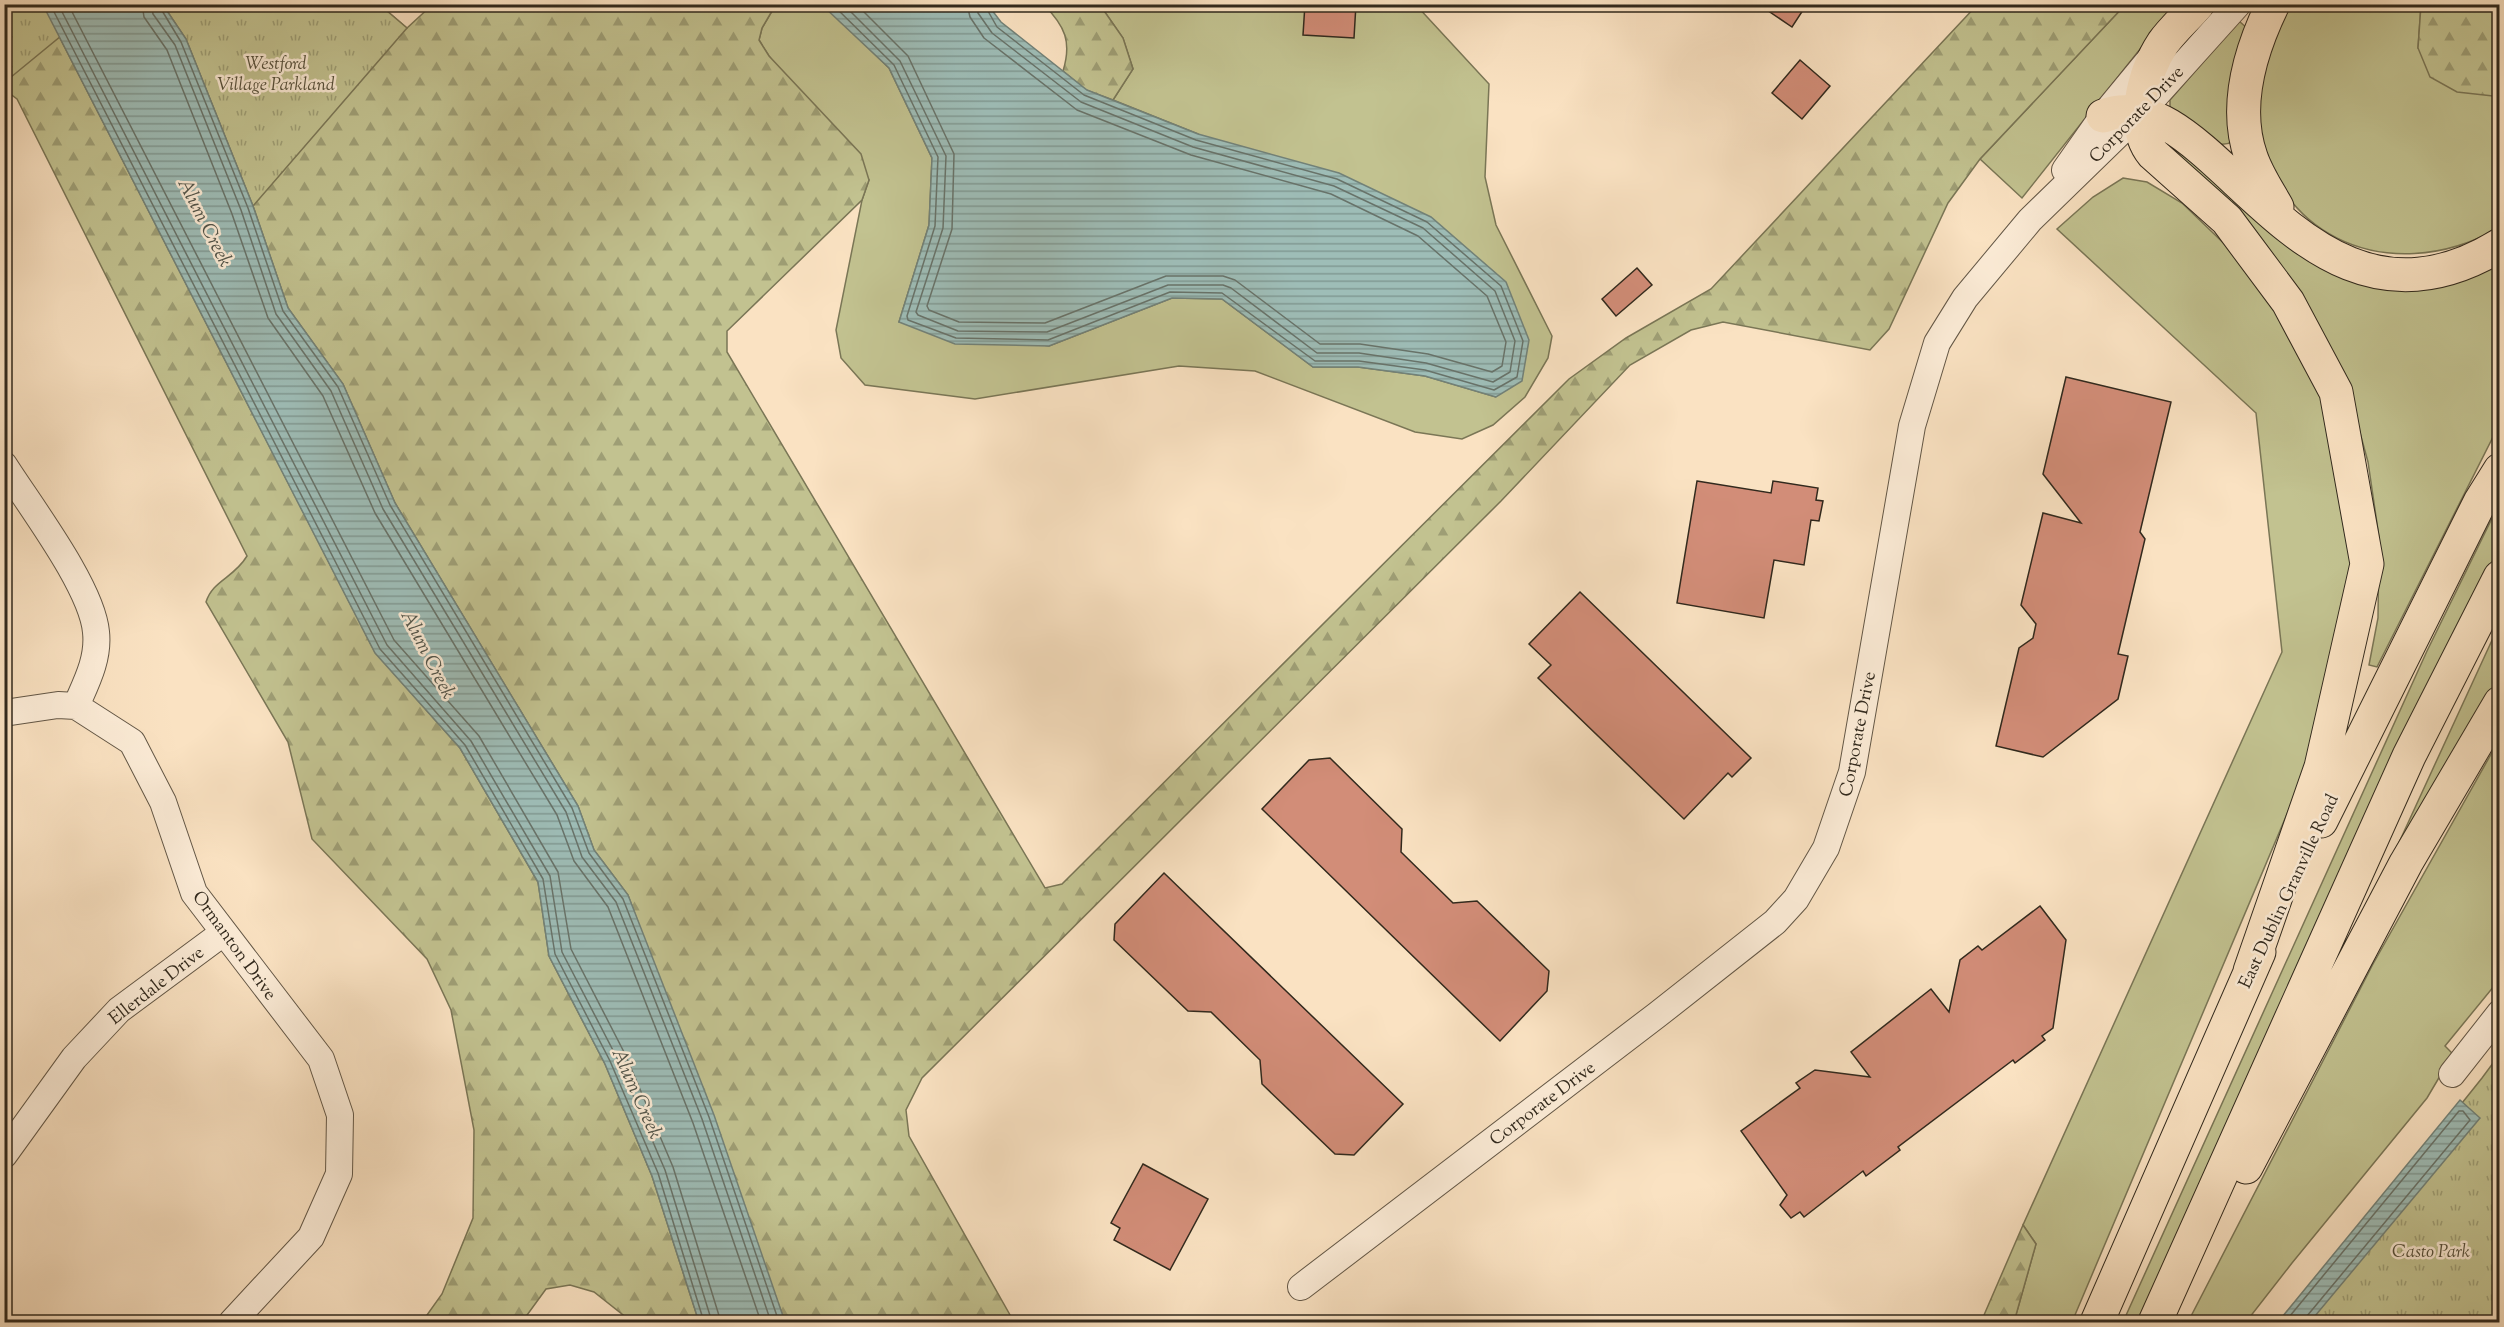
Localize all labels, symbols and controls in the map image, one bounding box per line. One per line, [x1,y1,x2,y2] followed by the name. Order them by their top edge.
[217,52,335,99] park label: Westford Village Parkland
[2084,61,2191,170] street label: Corporate Drive
[169,174,239,273] water label: Alum Creek
[392,606,462,705] water label: Alum Creek
[1834,670,1884,799] street label: Corporate Drive
[2233,790,2346,993] street label: East Dublin Granville Road
[185,886,282,1006] street label: Ormanton Drive
[104,941,210,1032] street label: Ellerdale Drive
[603,1044,669,1144] water label: Alum Creek
[1485,1056,1602,1153] street label: Corporate Drive
[2392,1240,2470,1266] park label: Casto Park

